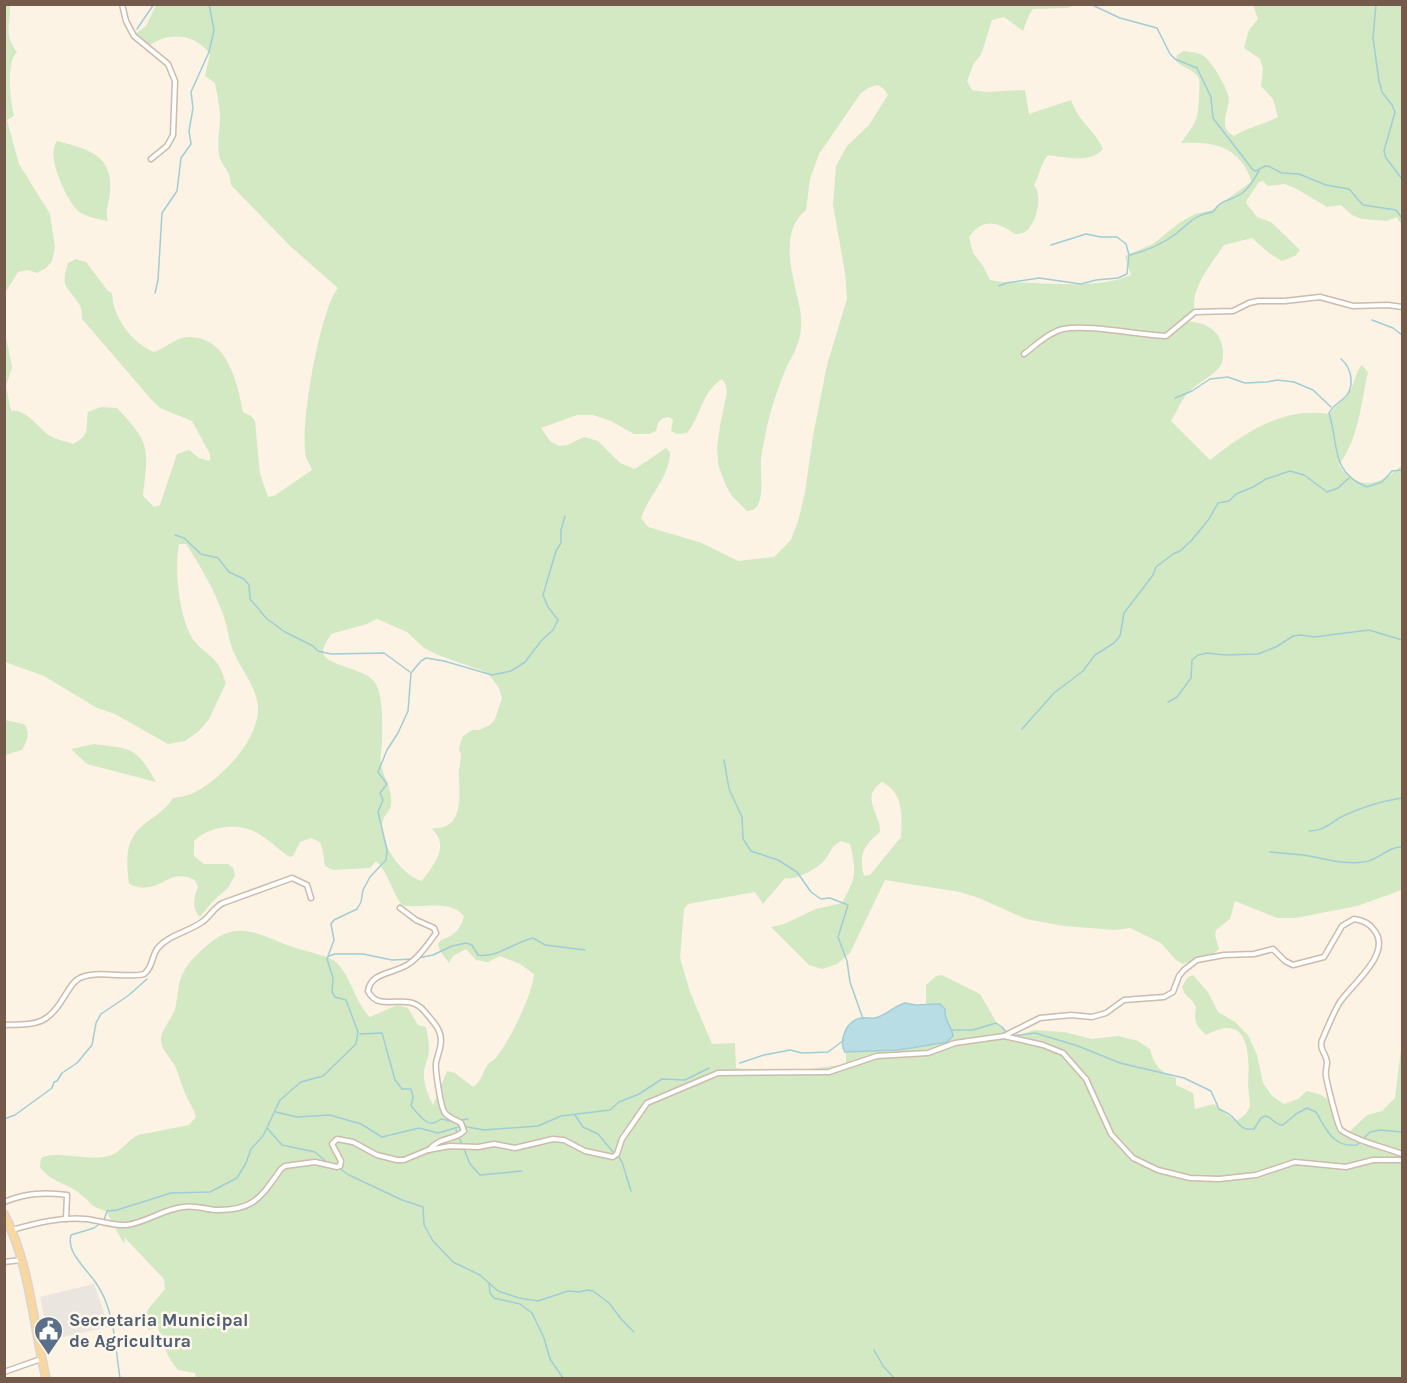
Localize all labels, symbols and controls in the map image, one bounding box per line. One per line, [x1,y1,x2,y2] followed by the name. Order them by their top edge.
[69,1309,248,1352] place label: Secretaria Municipal de Agricultura
[32,1314,64,1356] public building icon: Secretaria Municipal de Agricultura

